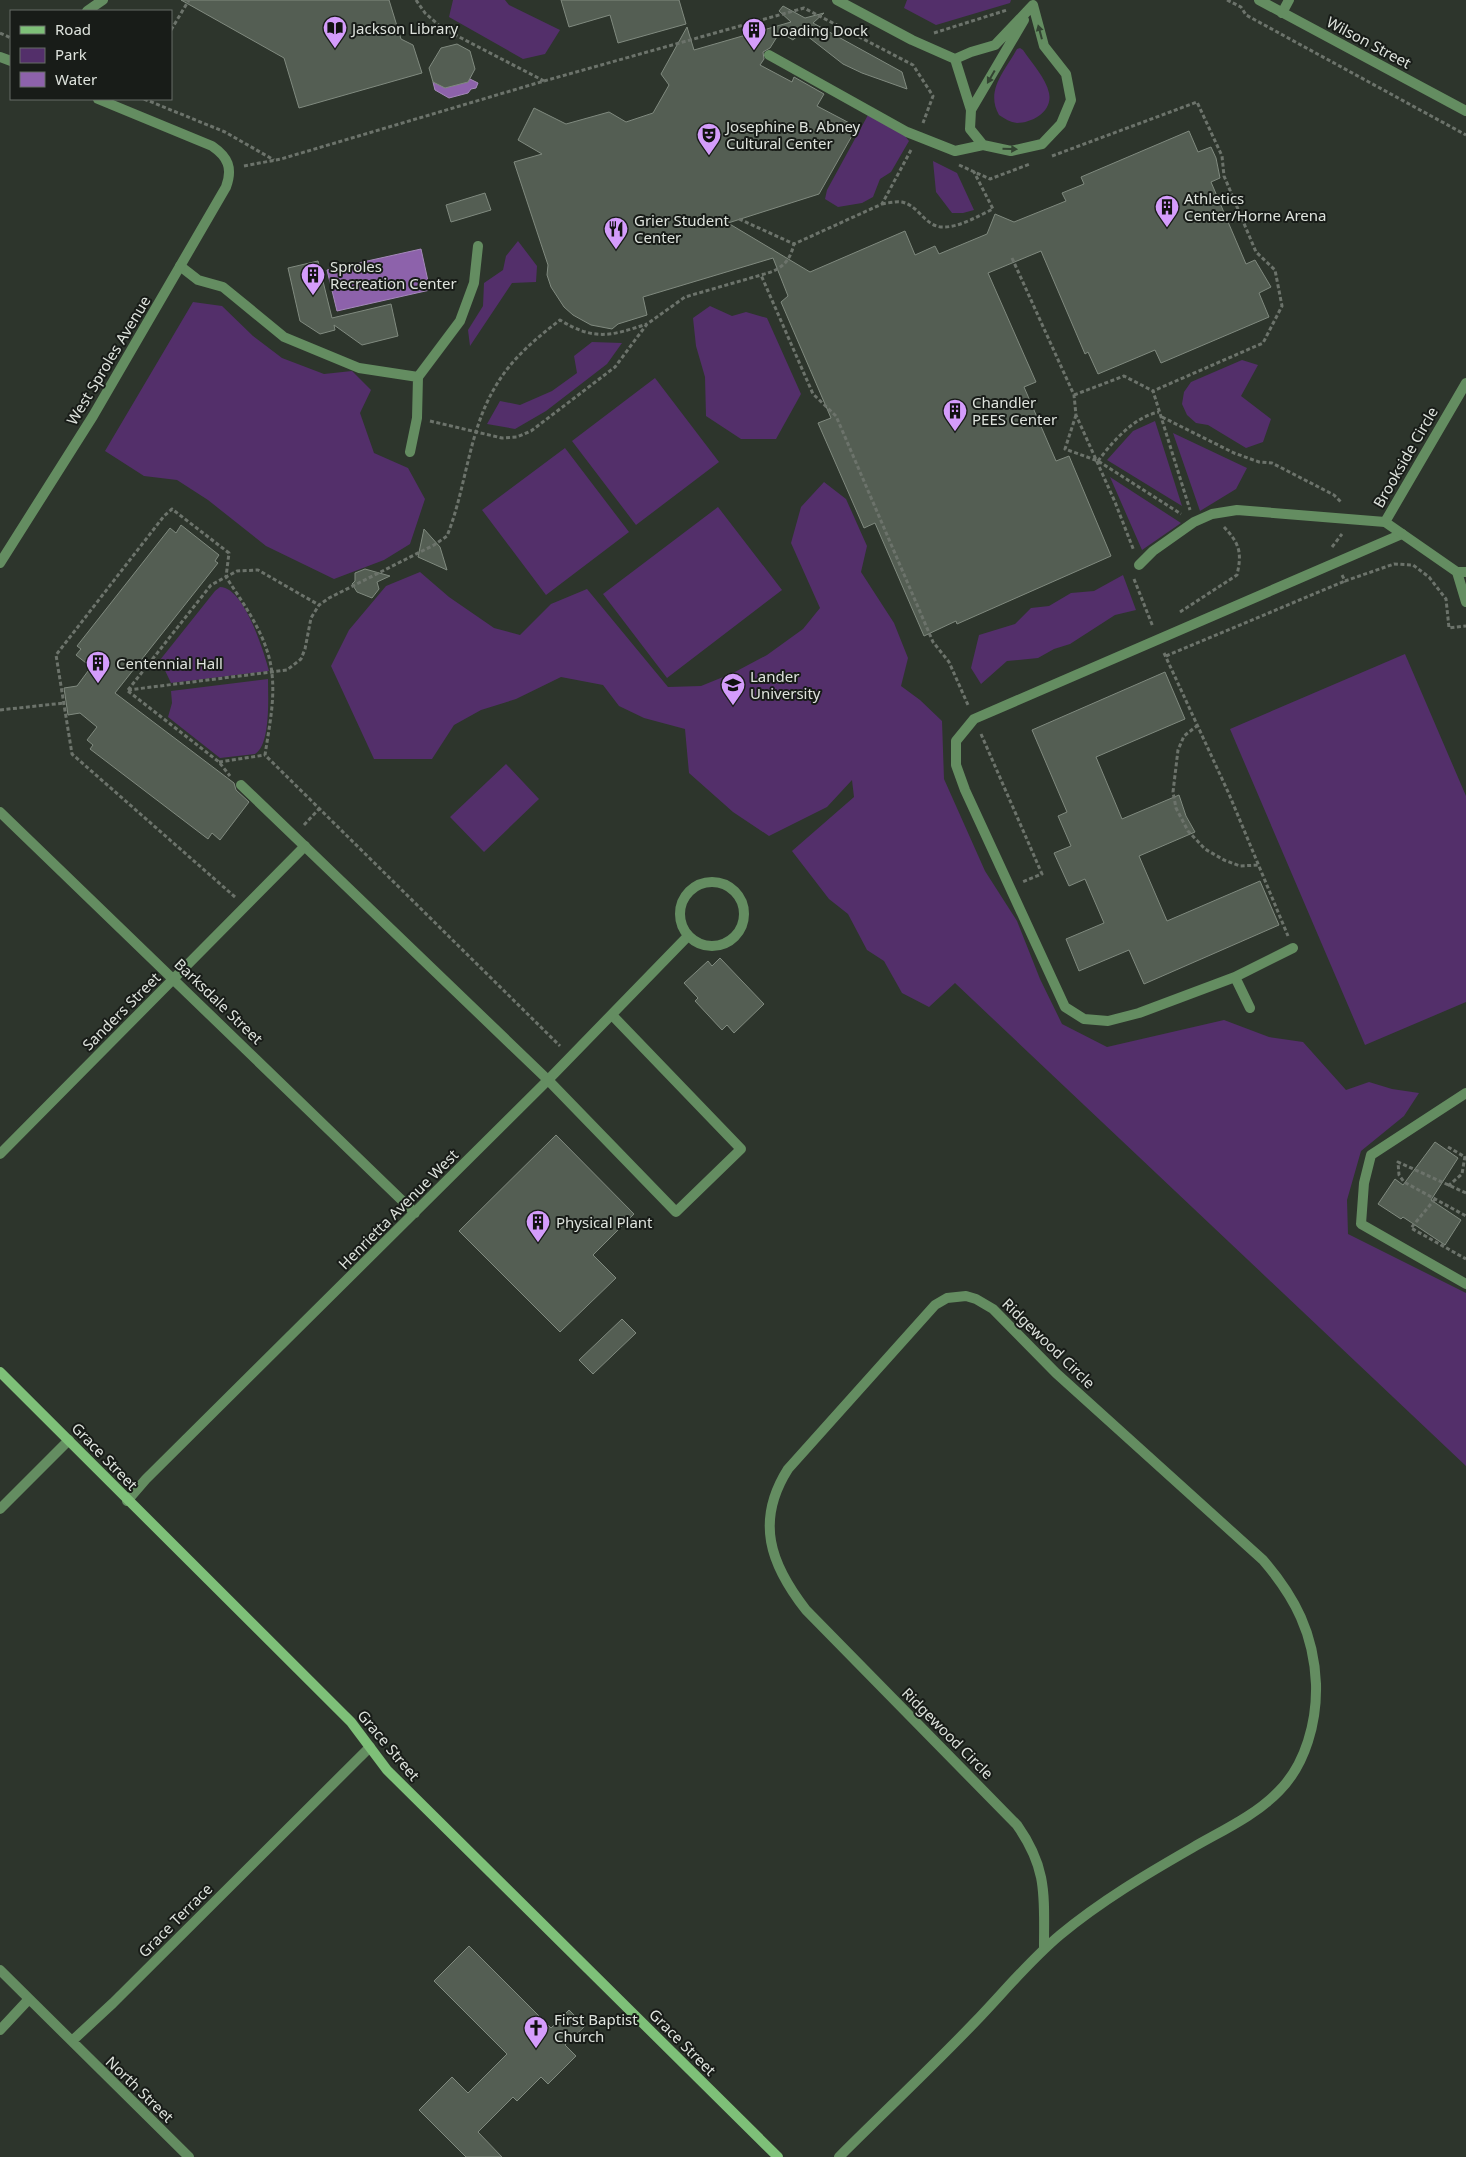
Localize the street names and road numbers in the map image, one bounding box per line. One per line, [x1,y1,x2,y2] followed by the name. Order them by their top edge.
[1323,11,1415,73] street label: Wilson Street
[62,292,154,428] street label: West Sproles Avenue
[1368,403,1442,511] street label: Brookside Circle
[171,954,268,1049] street label: Barksdale Street
[78,967,165,1054] street label: Sanders Street
[334,1144,463,1273] street label: Henrietta Avenue West
[998,1294,1100,1392] street label: Ridgewood Circle
[68,1418,143,1495] street label: Grace Street
[898,1683,998,1783] street label: Ridgewood Circle
[353,1705,425,1785] street label: Grace Street
[134,1879,216,1961] street label: Grace Terrace
[645,2004,721,2080] street label: Grace Street
[102,2052,179,2127] street label: North Street

